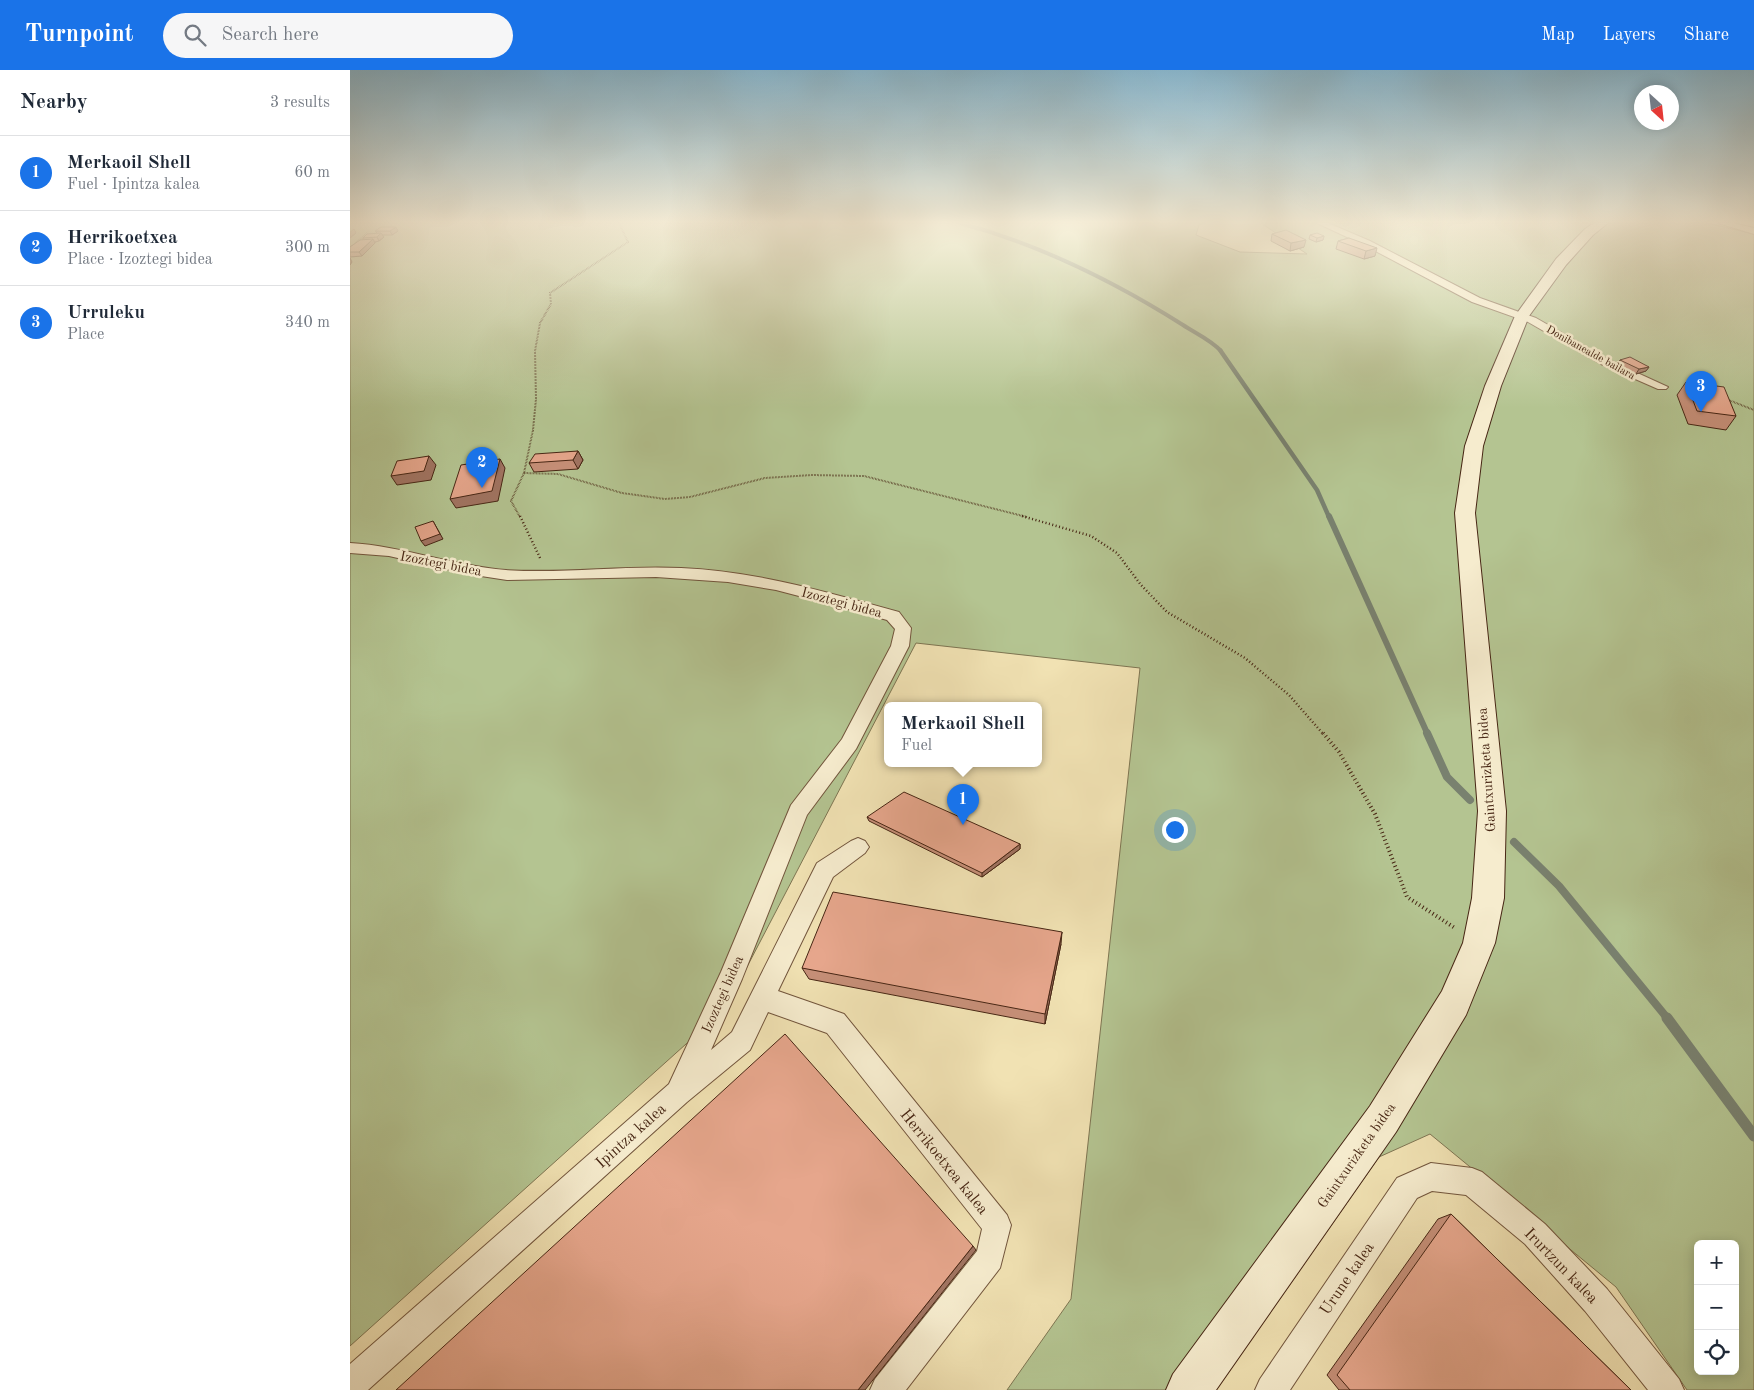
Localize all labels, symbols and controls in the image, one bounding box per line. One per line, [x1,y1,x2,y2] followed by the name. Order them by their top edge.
[163,13,513,58] search box
[181,21,209,49] icon: search
[25,23,133,47] text: Turnpoint
[221,26,319,45] text: Search here
[1541,26,1575,44] text: Map
[1603,26,1655,44] text: Layers
[1683,26,1729,44] text: Share
[1634,85,1679,130] north arrow
[20,92,88,113] text: Nearby
[270,95,330,111] text: 3 results
[67,154,191,173] text: Merkaoil Shell
[31,165,41,181] text: 1
[294,165,330,181] text: 60 m
[67,177,200,193] text: Fuel · Ipintza kalea
[67,229,178,248] text: Herrikoetxea
[31,240,41,256] text: 2
[285,240,330,256] text: 300 m
[67,252,213,268] text: Place · Izoztegi bidea
[67,304,145,323] text: Urruleku
[31,315,41,331] text: 3
[285,315,330,331] text: 340 m
[1544,324,1637,383] street label: Donibanealde bailara
[67,327,104,343] text: Place
[1685,371,1717,412] pin: 3
[466,447,498,488] pin: 2
[399,549,483,579] street label: Izoztegi bidea
[800,585,884,620] street label: Izoztegi bidea
[884,702,1042,767] popup
[1476,707,1498,833] street label: Gaintxurizketa bidea
[901,715,1025,734] text: Merkaoil Shell
[901,738,932,754] text: Fuel
[947,784,979,825] pin: 1
[1162,817,1188,843] your location
[700,954,746,1035] street label: Izoztegi bidea
[1315,1100,1398,1211] street label: Gaintxurizketa bidea
[593,1101,670,1172] street label: Ipintza kalea
[896,1107,991,1218] street label: Herrikoetxea kalea
[1521,1226,1600,1307] street label: Irurtzun kalea
[1318,1240,1378,1318] street label: Urune kalea
[1694,1240,1739,1375] map controls
[1694,1240,1739,1285] button: +
[1694,1285,1739,1330] button: −
[1694,1330,1739,1375] button: locate

